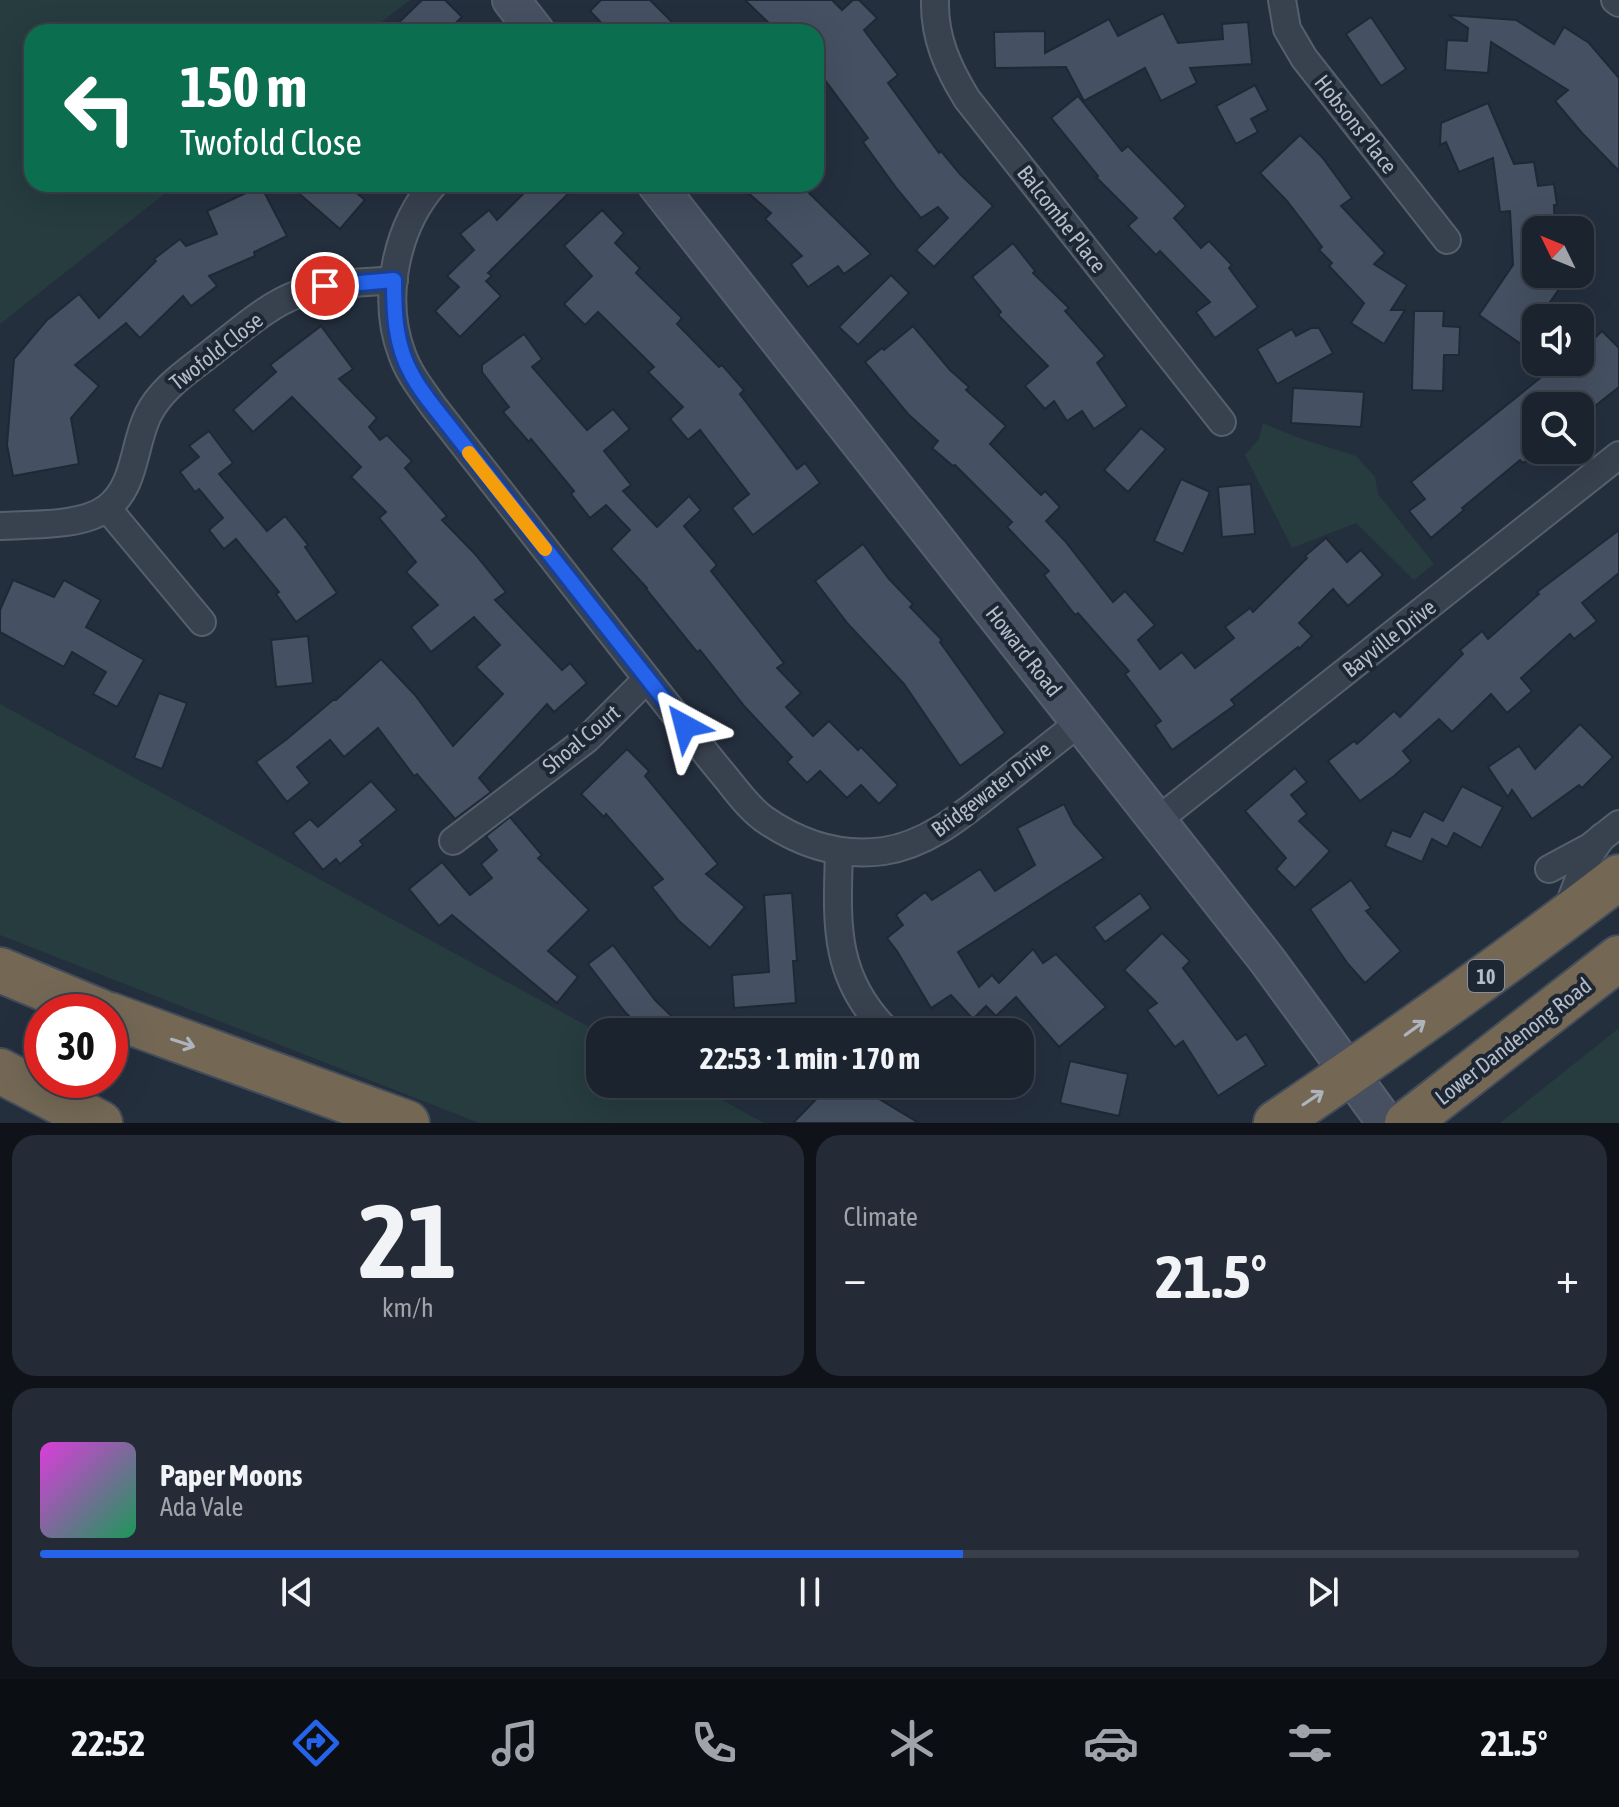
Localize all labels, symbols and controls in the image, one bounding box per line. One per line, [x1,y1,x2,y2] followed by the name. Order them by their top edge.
[180,55,307,119] text: 150 m
[48,56,152,160] icon: left
[1309,69,1403,179] street label: Hobsons Place
[180,121,362,163] text: Twofold Close
[1012,160,1112,278] street label: Balcombe Place
[1522,216,1594,288] north arrow
[1522,216,1594,464] map controls
[291,252,359,320] pin
[303,264,347,308] icon: arrive
[1522,304,1594,376] button: sound
[164,307,268,395] street label: Twofold Close
[1522,392,1594,464] button: search
[1337,594,1441,682] street label: Bayville Drive
[981,600,1067,702] street label: Howard Road
[643,684,727,768] position arrow
[537,699,625,779] street label: Shoal Court
[926,736,1056,842] street label: Bridgewater Drive
[1468,960,1504,992] road number: 10
[1430,972,1596,1110] street label: Lower Dandenong Road
[24,994,128,1098] speed limit sign: 30
[1404,1020,1425,1037] one-way arrow
[170,1036,195,1051] one-way arrow
[700,1041,920,1075] text: 22:53 · 1 min · 170 m
[1302,1090,1324,1106] one-way arrow
[359,1181,457,1300] text: 21
[844,1202,918,1232] text: Climate
[1155,1242,1267,1311] text: 21.5°
[844,1252,866,1302] text: −
[1556,1252,1579,1302] text: +
[382,1293,434,1323] text: km/h
[160,1458,302,1492] text: Paper Moons
[160,1492,243,1522] text: Ada Vale
[275,1570,319,1614] icon: previous
[788,1570,832,1614] icon: pause
[1301,1570,1345,1614] icon: next
[288,1715,344,1771] icon: directions
[487,1715,543,1771] icon: music
[686,1715,742,1771] icon: phone
[884,1715,940,1771] icon: climate
[1083,1715,1139,1771] icon: car
[1282,1715,1338,1771] icon: filters
[71,1722,145,1764] text: 22:52
[1480,1722,1548,1764] text: 21.5°

